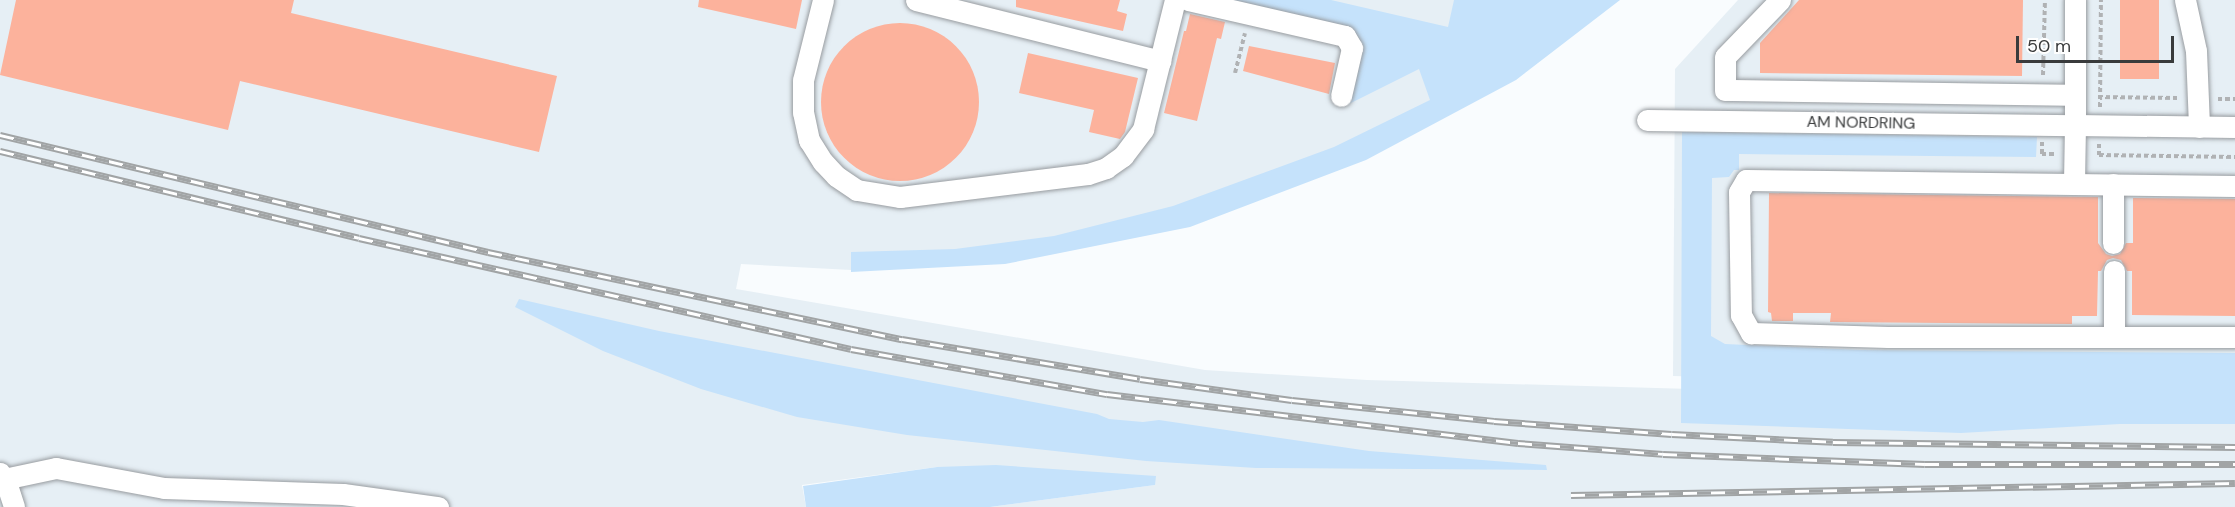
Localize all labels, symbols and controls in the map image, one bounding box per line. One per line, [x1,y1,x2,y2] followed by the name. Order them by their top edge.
[2019,24,2176,62] scale bar
[2027,34,2071,58] text: 50 m
[1806,112,1916,134] street label: AM NORDRING

